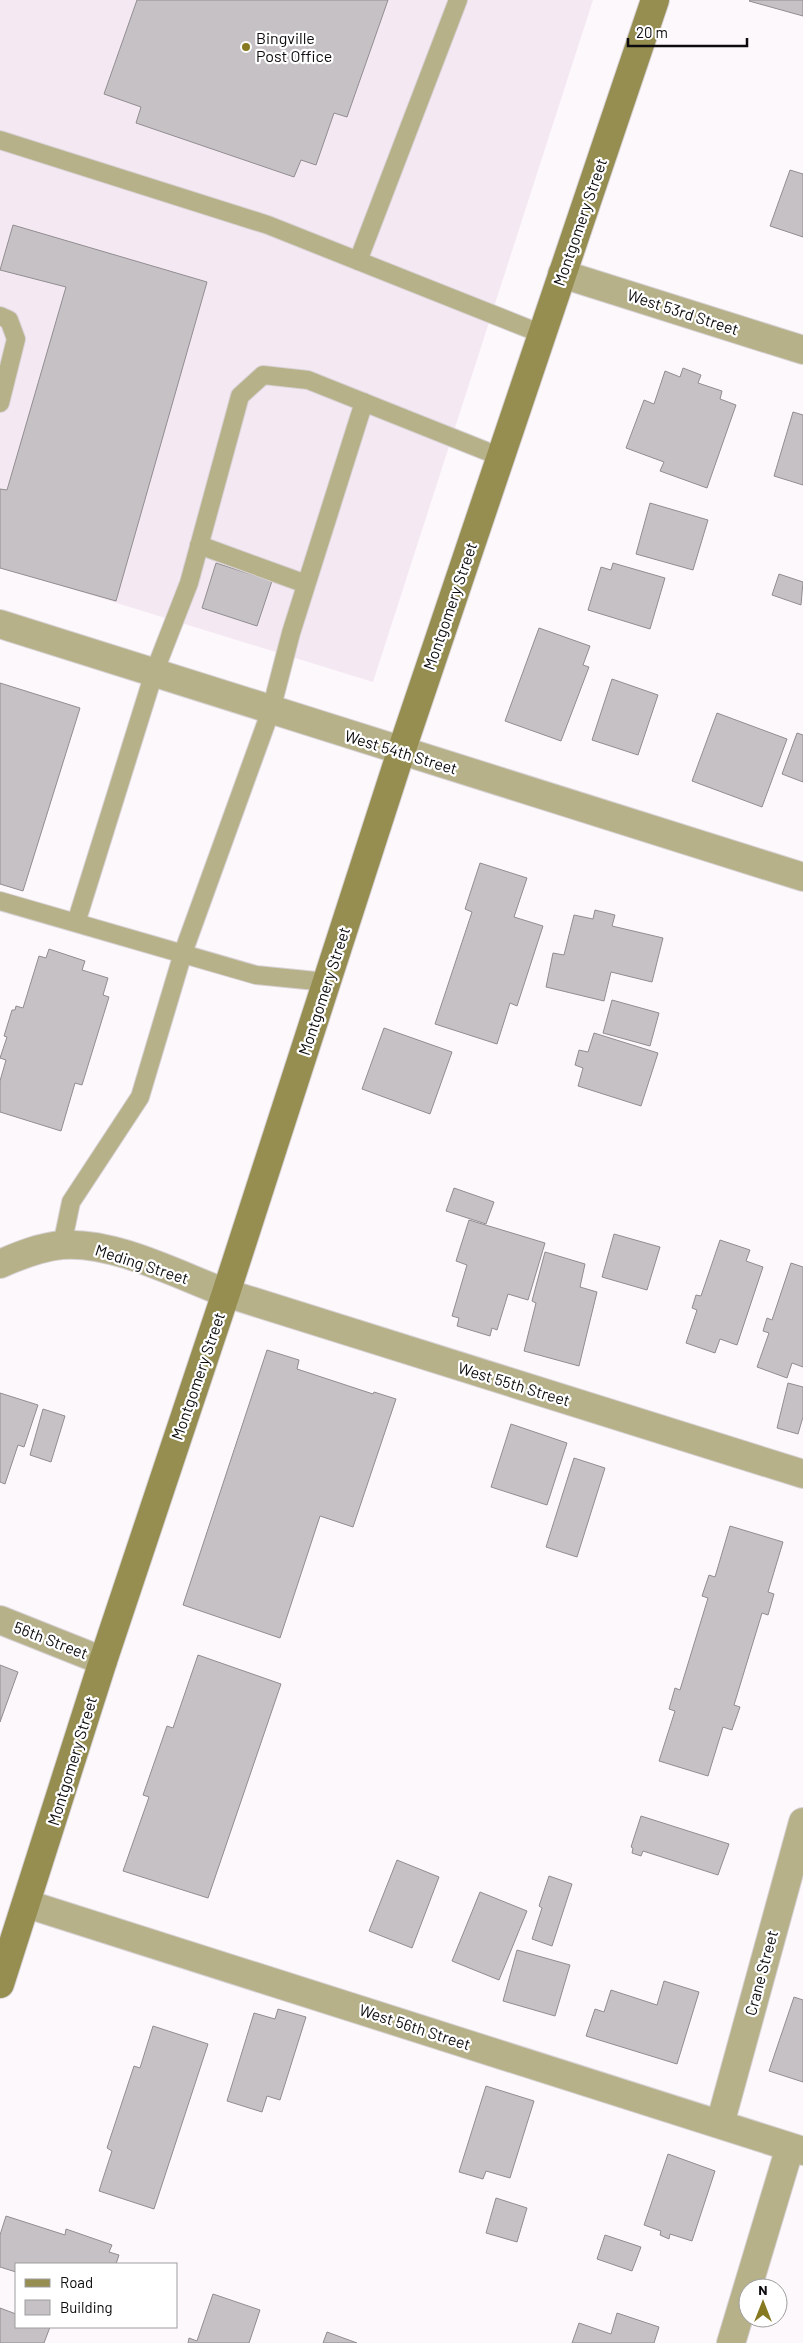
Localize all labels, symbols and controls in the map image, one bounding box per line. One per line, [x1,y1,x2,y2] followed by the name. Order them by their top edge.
[628,15,747,47] scale bar
[636,23,668,41] text: 20 m
[256,28,332,65] place label: Bingville Post Office
[240,41,252,53] marker: Bingville Post Office
[549,155,610,288] street label: Montgomery Street
[625,285,741,339] street label: West 53rd Street
[419,539,480,672] street label: Montgomery Street
[343,725,460,778] street label: West 54th Street
[294,924,353,1057] street label: Montgomery Street
[93,1240,191,1288] street label: Meding Street
[167,1309,228,1442] street label: Montgomery Street
[456,1357,572,1410] street label: West 55th Street
[11,1617,91,1662] street label: 56th Street
[43,1694,100,1828] street label: Montgomery Street
[740,1928,781,2018] street label: Crane Street
[357,2000,473,2054] street label: West 56th Street
[15,2263,178,2328] legend
[60,2273,93,2291] text: Road
[738,2278,788,2328] north arrow
[758,2281,768,2298] text: N
[60,2298,113,2316] text: Building

